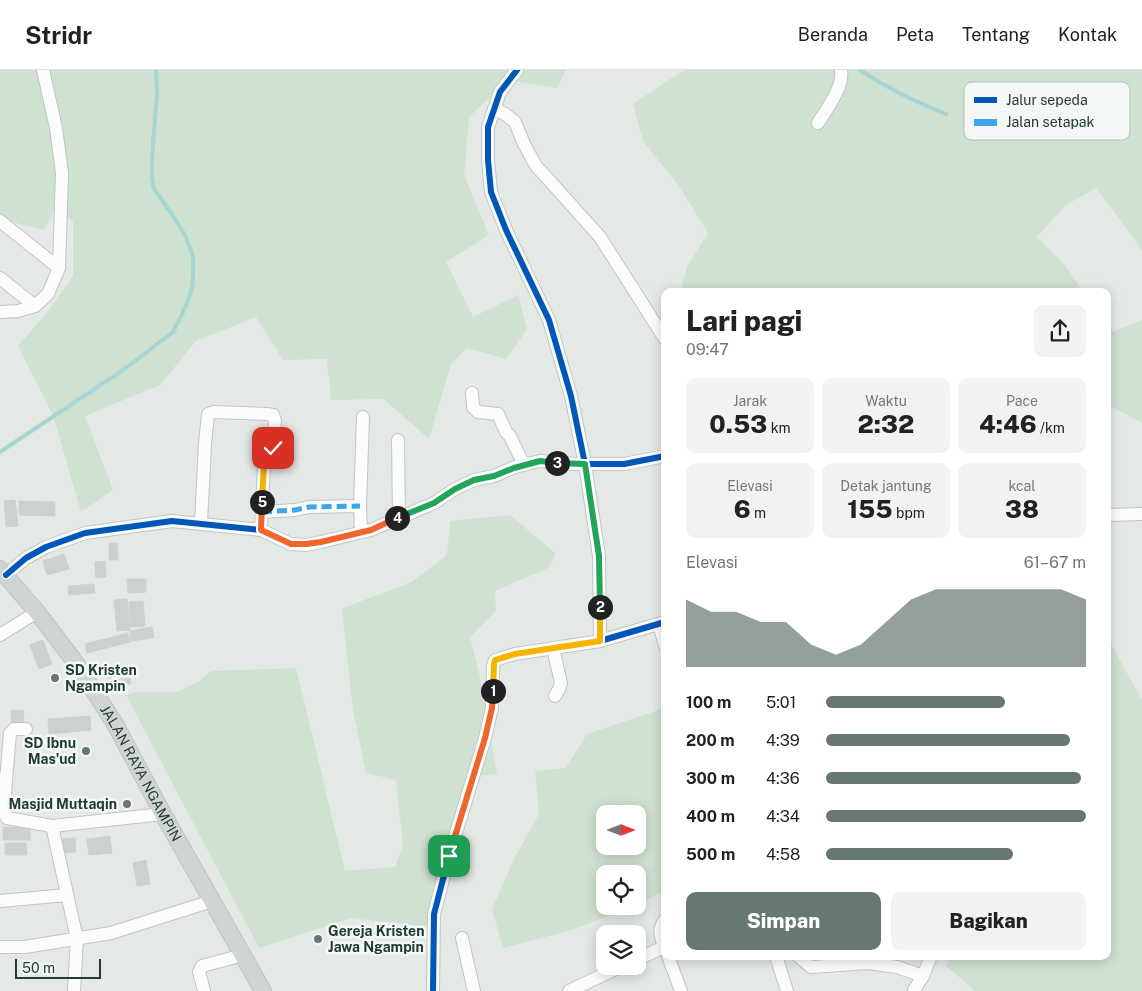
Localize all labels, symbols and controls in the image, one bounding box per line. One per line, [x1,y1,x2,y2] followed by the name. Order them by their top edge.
[25,21,92,49] text: Stridr
[798,24,868,45] text: Beranda
[896,24,934,45] text: Peta
[962,24,1030,45] text: Tentang
[1058,24,1117,45] text: Kontak
[964,82,1130,140] legend
[1006,92,1088,108] text: Jalur sepeda
[1006,114,1094,130] text: Jalan setapak
[686,304,802,337] text: Lari pagi
[1034,305,1086,357] button: share
[686,340,729,359] text: 09:47
[733,393,767,409] text: Jarak
[865,393,907,409] text: Waktu
[1006,393,1038,409] text: Pace
[709,409,767,439] text: 0.53
[858,409,914,439] text: 2:32
[979,409,1037,439] text: 4:46
[767,420,791,436] text: km
[1037,420,1065,436] text: /km
[252,427,294,469] pin
[259,434,287,462] icon: check
[544,450,570,476] pin: 3
[553,455,562,471] text: 3
[727,478,773,494] text: Elevasi
[840,478,932,494] text: Detak jantung
[1008,478,1036,494] text: kcal
[250,490,274,514] pin: 5
[258,494,267,510] text: 5
[734,494,751,524] text: 6
[847,494,893,524] text: 155
[1005,494,1039,524] text: 38
[751,505,766,521] text: m
[893,505,925,521] text: bpm
[384,506,410,530] pin: 4
[393,510,402,526] text: 4
[686,553,738,572] text: Elevasi
[1024,553,1086,572] text: 61–67 m
[588,594,612,620] pin: 2
[596,599,605,615] text: 2
[65,662,137,694] place label: SD Kristen Ngampin
[49,672,61,684] marker: SD Kristen Ngampin
[480,678,506,704] pin: 1
[491,683,497,699] text: 1
[686,693,731,712] text: 100 m
[766,693,796,712] text: 5:01
[97,702,185,844] street label: JALAN RAYA NGAMPIN
[686,731,735,750] text: 200 m
[766,731,800,750] text: 4:39
[24,735,76,767] place label: SD Ibnu Mas'ud
[80,745,92,757] marker: SD Ibnu Mas'ud
[686,769,735,788] text: 300 m
[766,769,800,788] text: 4:36
[9,796,117,812] place label: Masjid Muttaqin
[121,798,133,810] marker: Masjid Muttaqin
[596,805,646,855] north arrow
[596,805,646,975] map controls
[686,807,735,826] text: 400 m
[766,807,800,826] text: 4:34
[428,835,470,877] pin
[435,842,463,870] icon: arrive
[686,845,735,864] text: 500 m
[766,845,800,864] text: 4:58
[596,865,646,915] button: locate
[686,892,881,950] button: Simpan
[891,892,1086,950] button: Bagikan
[328,923,425,955] place label: Gereja Kristen Jawa Ngampin
[596,925,646,975] button: layers
[312,933,324,945] marker: Gereja Kristen Jawa Ngampin
[15,956,101,979] scale bar
[22,960,55,976] text: 50 m

